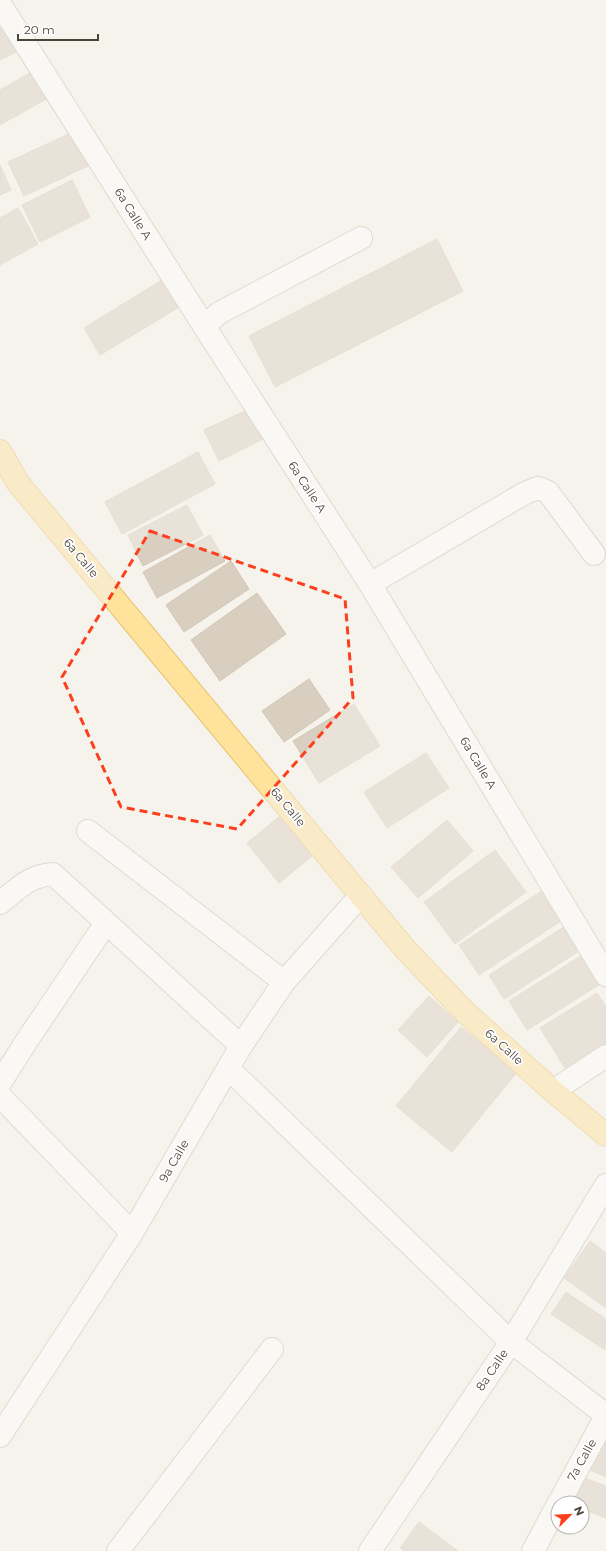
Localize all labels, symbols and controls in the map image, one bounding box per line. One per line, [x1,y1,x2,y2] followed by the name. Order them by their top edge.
[18,16,98,42] scale bar
[24,22,55,37] text: 20 m
[112,185,155,243] street label: 6a Calle A
[285,458,330,516] street label: 6a Calle A
[61,535,102,580] street label: 6a Calle
[457,734,500,792] street label: 6a Calle A
[268,784,309,829] street label: 6a Calle
[482,1025,527,1068] street label: 6a Calle
[155,1137,192,1185] street label: 9a Calle
[472,1346,511,1393] street label: 8a Calle
[564,1436,599,1484] street label: 7a Calle
[550,1495,590,1535] north arrow
[571,1504,587,1518] text: N

